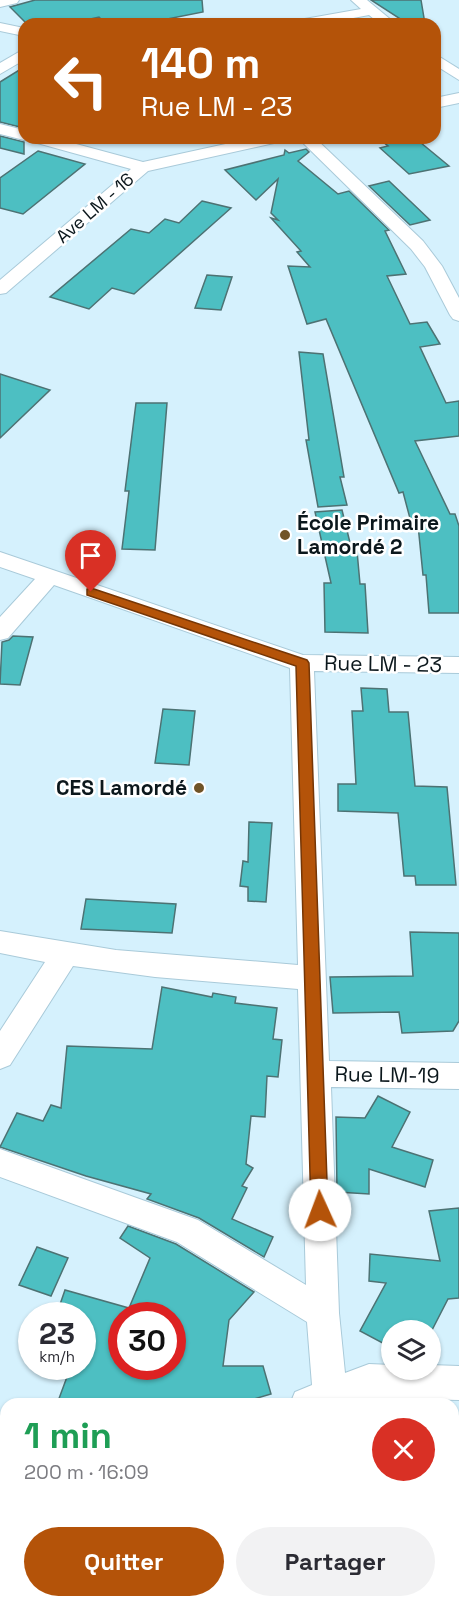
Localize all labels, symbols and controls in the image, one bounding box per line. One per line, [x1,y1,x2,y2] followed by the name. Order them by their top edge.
[141,37,260,90] text: 140 m
[42,42,120,120] icon: left
[141,89,293,124] text: Rue LM - 23
[51,167,138,248] street label: Ave LM - 16
[297,509,439,560] place label: École Primaire Lamordé 2
[278,528,292,542] marker: École Primaire Lamordé 2
[65,530,116,592] pin
[74,539,107,572] icon: arrive
[324,649,442,678] street label: Rue LM - 23
[56,774,187,801] place label: CES Lamordé
[192,781,206,795] marker: CES Lamordé
[334,1060,440,1089] street label: Rue LM-19
[288,1178,352,1242] position arrow
[108,1302,186,1380] speed limit sign: 30
[39,1314,75,1353] text: 23
[381,1320,441,1380] map controls
[381,1320,441,1380] button: layers
[39,1347,75,1366] text: km/h
[24,1413,112,1459] text: 1 min
[372,1418,435,1481] button: close
[24,1459,149,1485] text: 200 m · 16:09
[24,1527,224,1596] button: Quitter
[236,1527,435,1596] button: Partager

